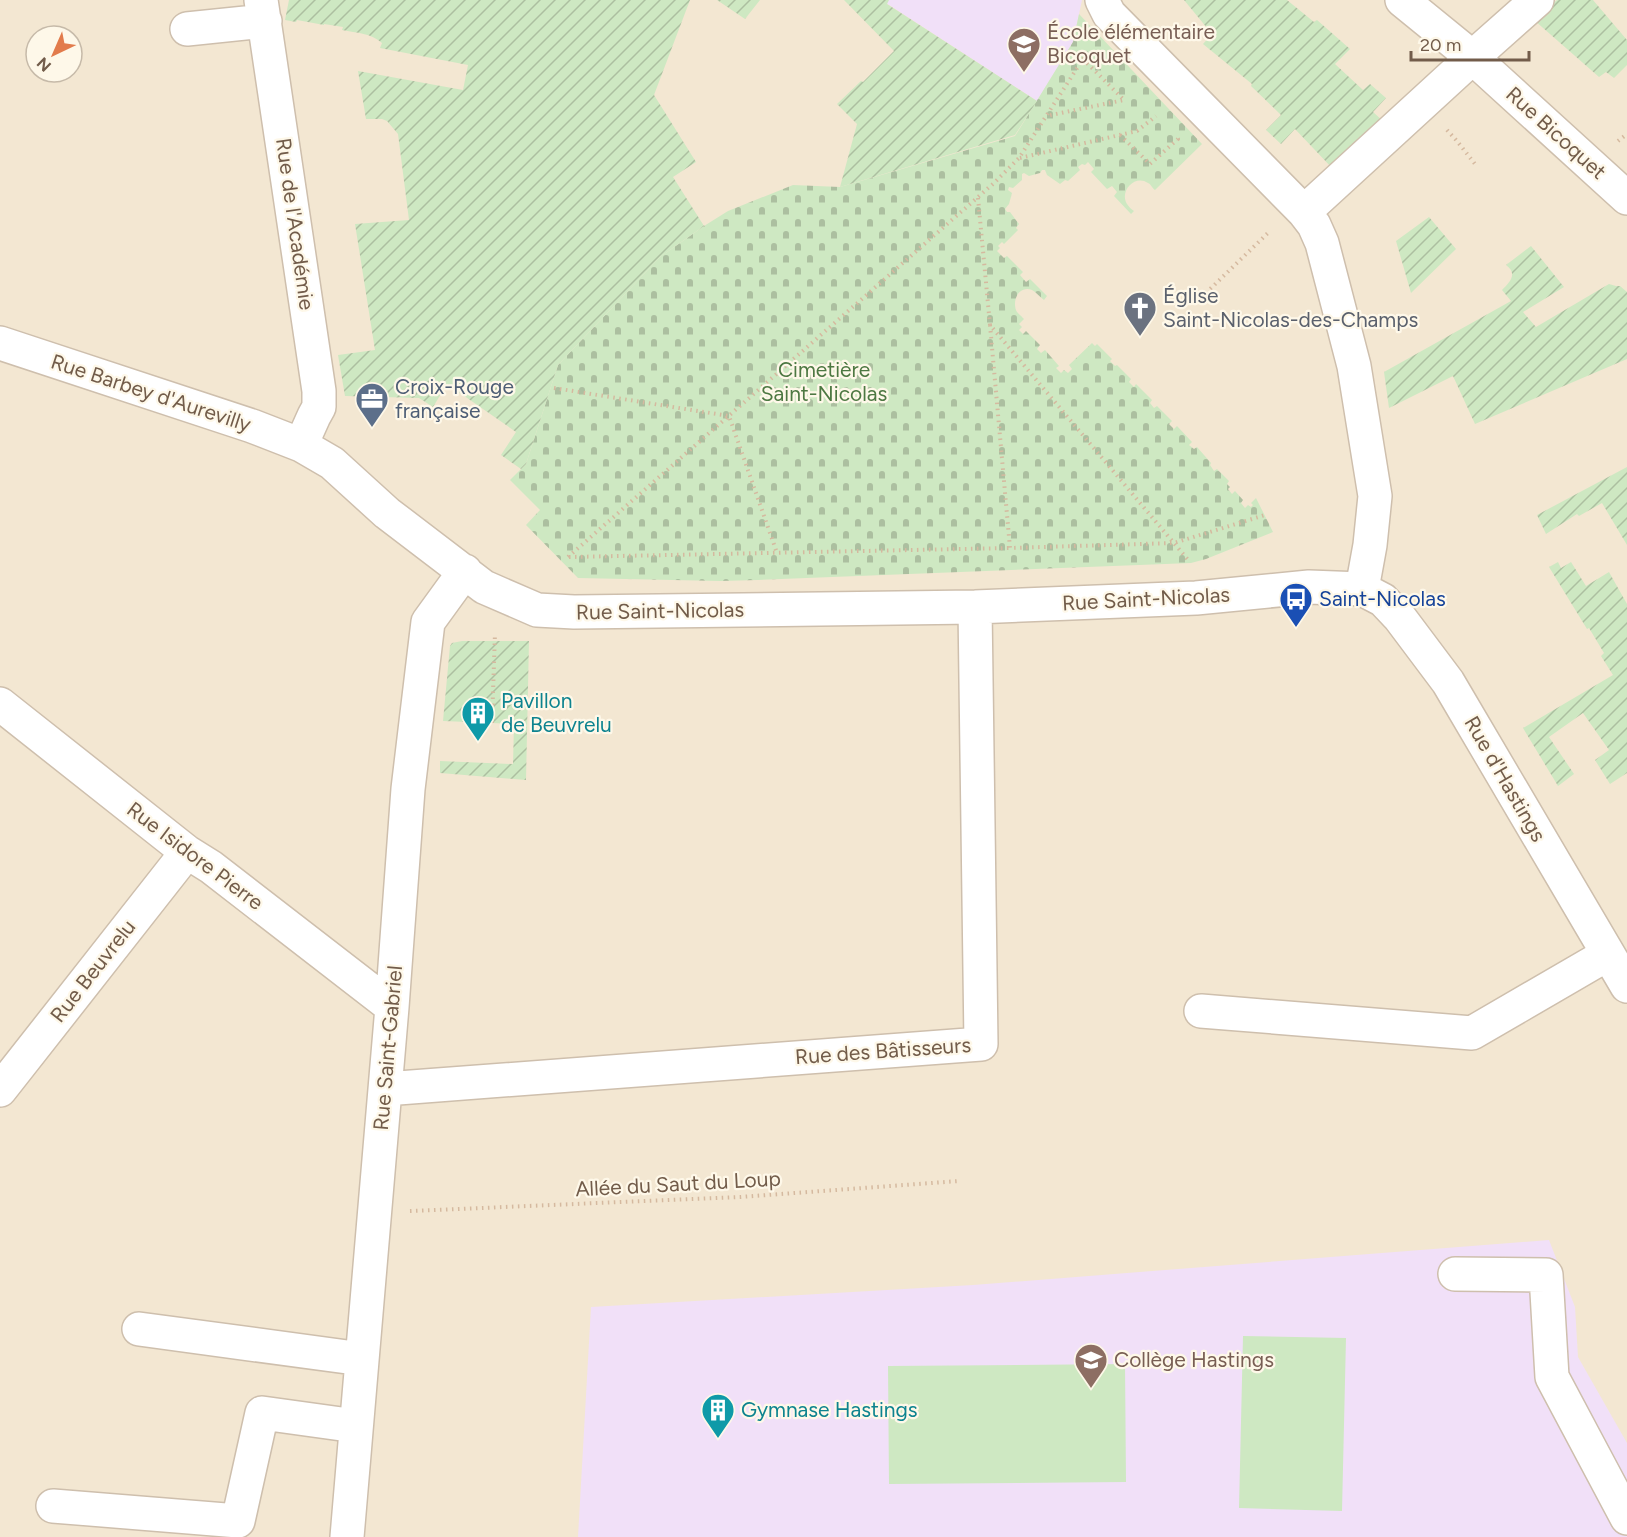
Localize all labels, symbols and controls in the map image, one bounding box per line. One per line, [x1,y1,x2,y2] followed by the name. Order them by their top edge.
[1047,19,1215,68] place label: École élémentaire Bicoquet
[24,24,84,84] north arrow
[1411,24,1530,62] scale bar
[1006,26,1042,73] school or university icon: École élémentaire Bicoquet
[1420,34,1461,56] text: 20 m
[33,53,55,76] text: N
[1501,81,1612,184] street label: Rue Bicoquet
[271,136,320,312] street label: Rue de l'Académie
[1163,283,1418,332] place label: Église Saint-Nicolas-des-Champs
[1122,290,1158,337] church icon: Église Saint-Nicolas-des-Champs
[48,348,254,437] street label: Rue Barbey d'Aurevilly
[761,357,887,406] park label: Cimetière Saint-Nicolas
[395,374,514,423] place label: Croix-Rouge française
[354,381,390,428] office icon: Croix-Rouge française
[1278,581,1314,628] bus stop icon: Saint-Nicolas
[1061,582,1231,615] street label: Rue Saint-Nicolas
[1319,586,1446,611] place label: Saint-Nicolas
[576,597,744,624] street label: Rue Saint-Nicolas
[501,688,612,737] place label: Pavillon de Beuvrelu
[460,695,496,742] building icon: Pavillon de Beuvrelu
[1459,711,1551,846] street label: Rue d'Hastings
[122,796,268,915] street label: Rue Isidore Pierre
[45,914,140,1027] street label: Rue Beuvrelu
[368,964,407,1131] street label: Rue Saint-Gabriel
[794,1032,972,1069] street label: Rue des Bâtisseurs
[575,1166,781,1201] street label: Allée du Saut du Loup
[1073,1342,1109,1389] school or university icon: Collège Hastings
[1114,1347,1274,1372] place label: Collège Hastings
[700,1392,736,1439] building icon: Gymnase Hastings
[741,1397,918,1422] place label: Gymnase Hastings

